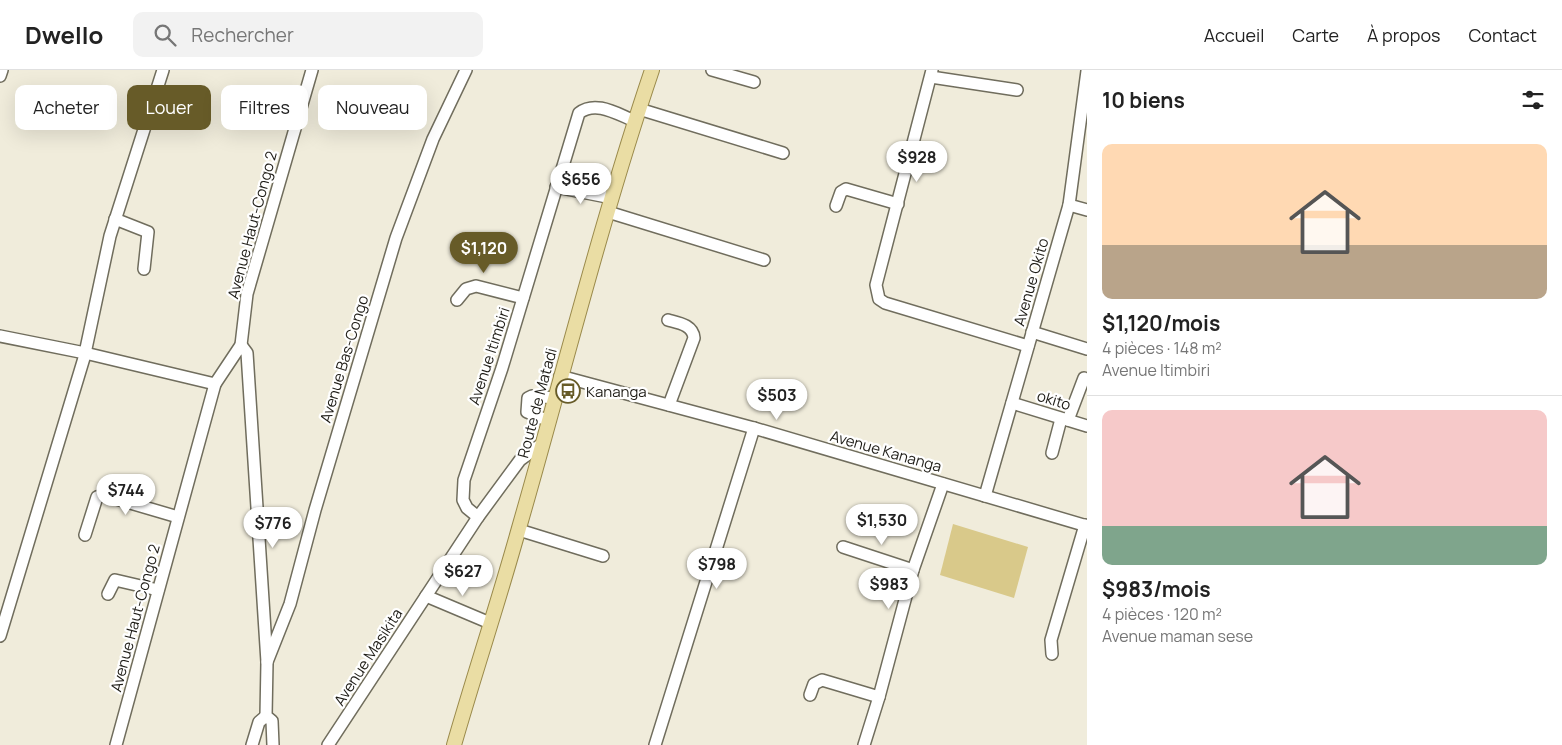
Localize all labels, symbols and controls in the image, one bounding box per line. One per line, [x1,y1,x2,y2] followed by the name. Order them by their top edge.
[133,12,483,57] search box
[25,18,103,51] text: Dwello
[151,21,179,49] icon: search
[191,22,294,48] text: Rechercher
[1204,23,1264,47] text: Accueil
[1292,23,1339,47] text: Carte
[1367,23,1440,47] text: À propos
[1468,23,1537,47] text: Contact
[15,85,117,130] chip: Acheter
[127,85,211,130] chip: Louer
[221,85,308,130] chip: Filtres
[318,85,427,130] chip: Nouveau
[1102,86,1185,114] text: 10 biens
[1519,86,1547,114] icon: filters
[887,140,947,183] pin: $928
[897,146,937,168] text: $928
[222,149,282,301] street label: Avenue Haut-Congo 2
[551,162,611,205] pin: $656
[561,168,601,190] text: $656
[1280,177,1370,267] icon: home
[443,232,525,274] pin: $1,120
[1008,235,1054,329] street label: Avenue Okito
[461,237,507,259] text: $1,120
[315,293,373,425] street label: Avenue Bas-Congo
[463,305,515,407] street label: Avenue Itimbiri
[1102,309,1220,337] text: $1,120/mois
[1102,337,1222,359] text: 4 pièces · 148 m²
[512,346,562,460] street label: Route de Matadi
[1102,359,1210,381] text: Avenue Itimbiri
[555,378,581,404] bus stop icon: Kananga
[747,378,807,421] pin: $503
[586,381,647,402] place label: Kananga
[757,384,797,406] text: $503
[1034,385,1074,415] street label: okito
[828,425,944,477] street label: Avenue Kananga
[1280,442,1370,532] icon: home
[96,474,156,516] pin: $744
[107,479,145,501] text: $744
[841,504,923,546] pin: $1,530
[243,506,303,549] pin: $776
[857,509,907,531] text: $1,530
[254,512,292,534] text: $776
[105,542,165,694] street label: Avenue Haut-Congo 2
[687,548,747,590] pin: $798
[698,553,736,575] text: $798
[433,554,493,597] pin: $627
[444,560,482,582] text: $627
[859,568,919,610] pin: $983
[869,573,909,595] text: $983
[1102,575,1211,603] text: $983/mois
[1102,603,1222,625] text: 4 pièces · 120 m²
[329,604,407,710] street label: Avenue Masikita
[1102,625,1253,647] text: Avenue maman sese

